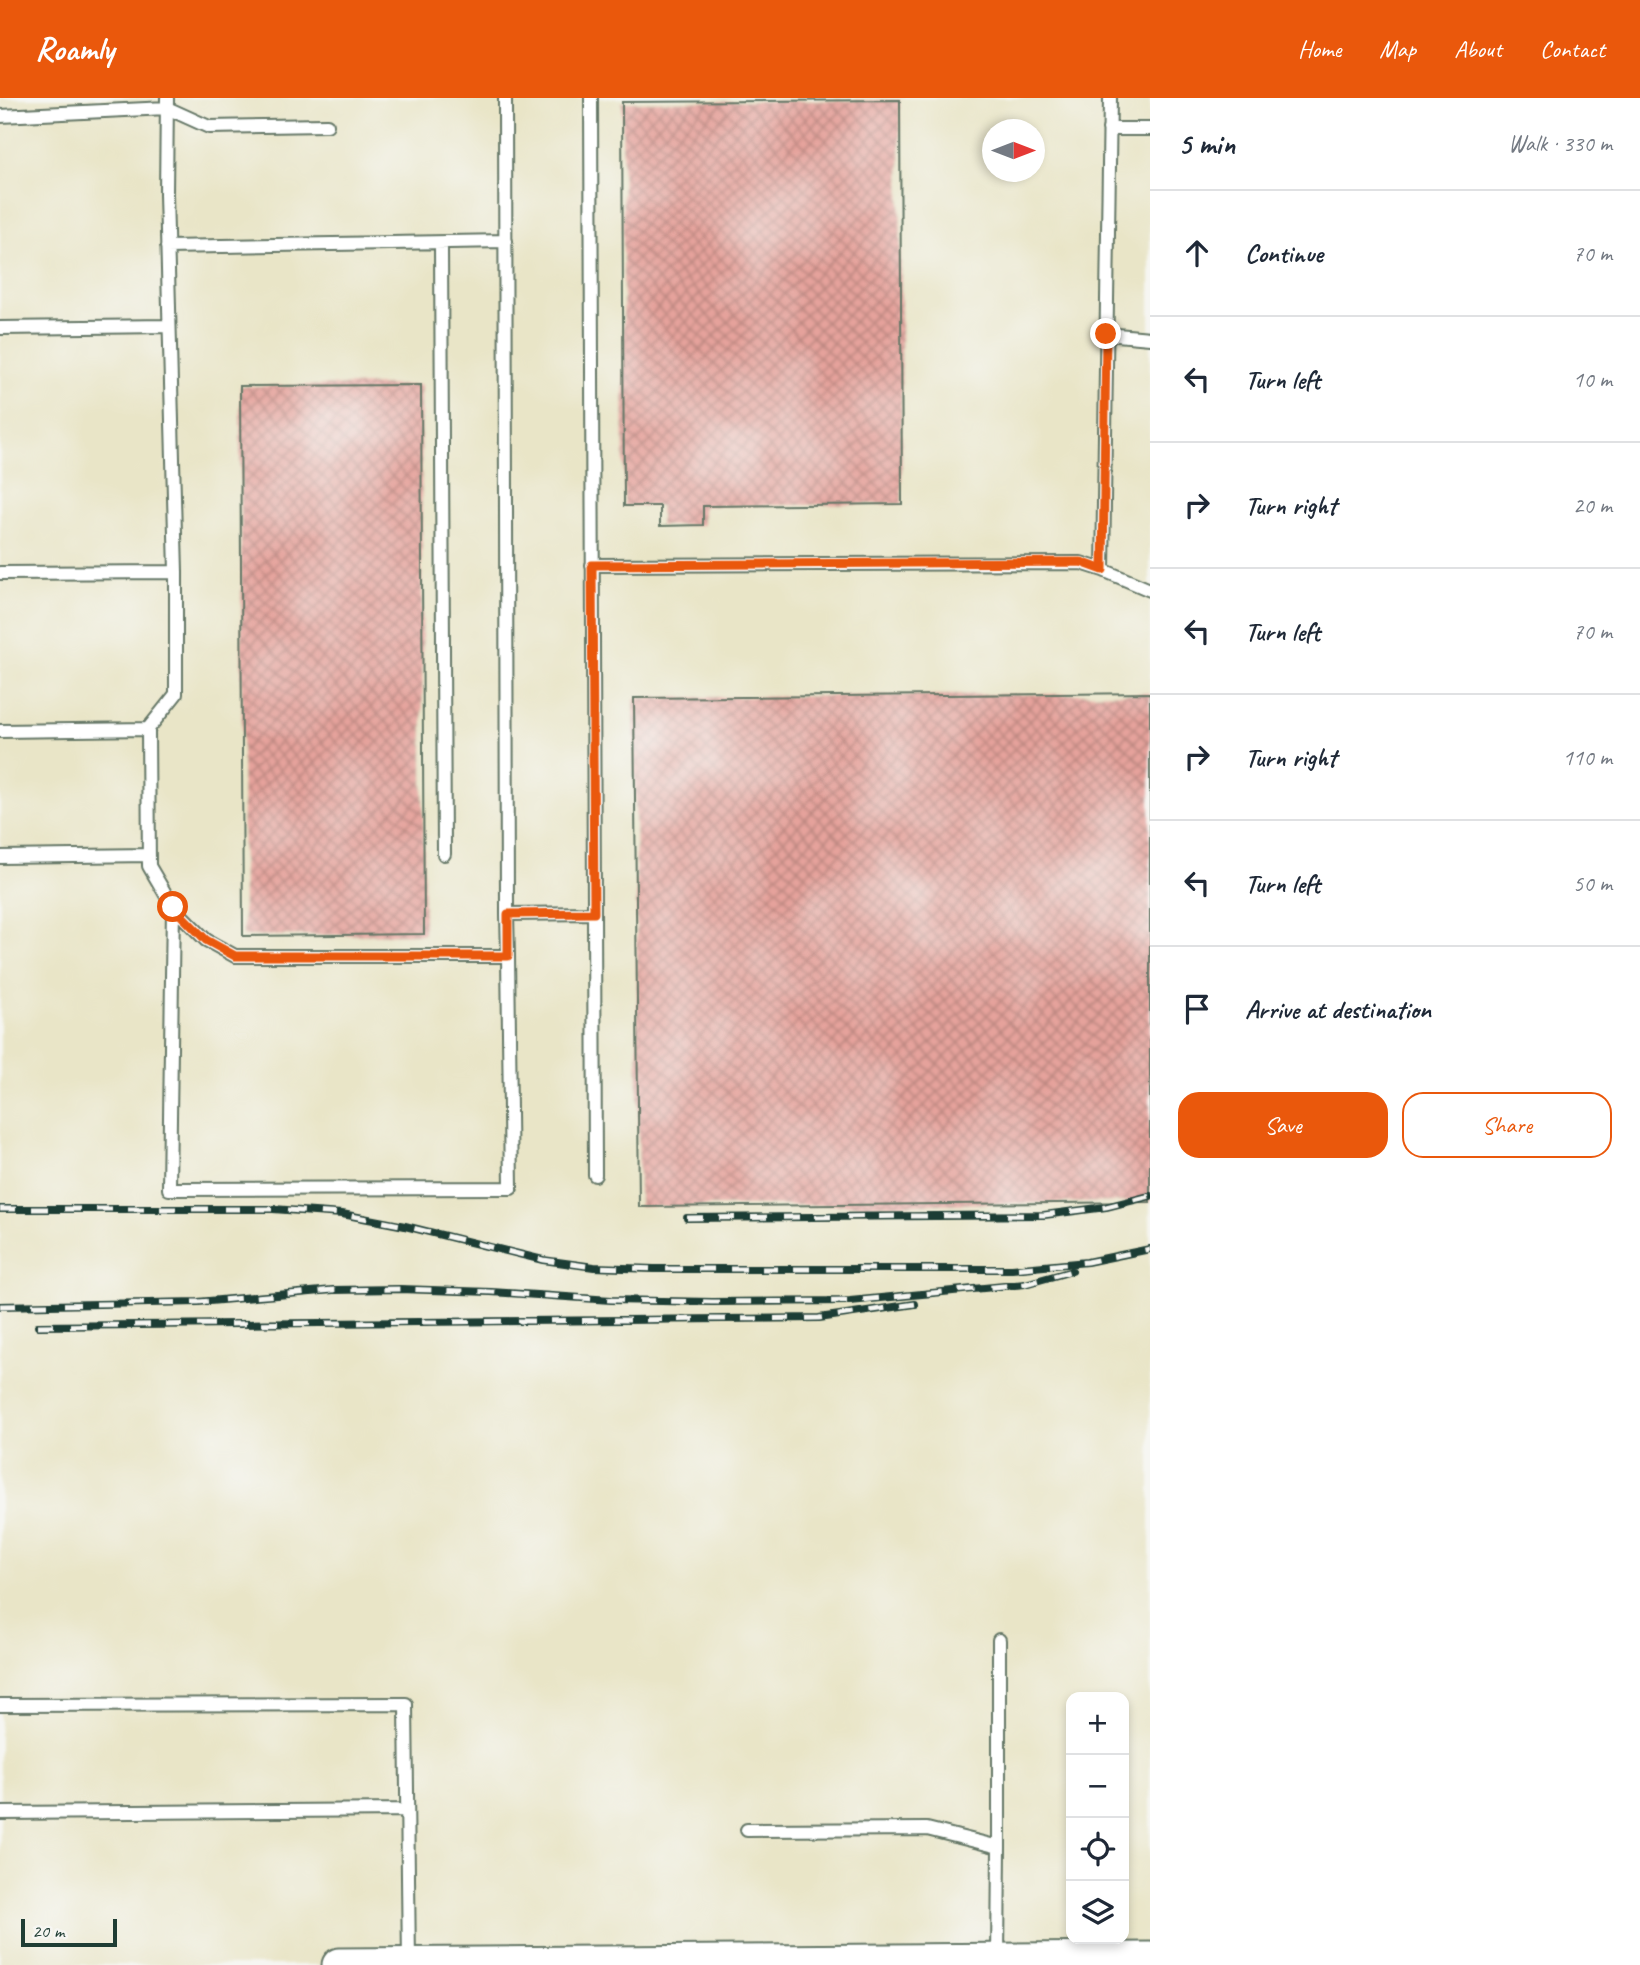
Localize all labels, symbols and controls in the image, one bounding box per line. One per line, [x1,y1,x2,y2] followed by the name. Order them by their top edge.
[35,28,114,70] text: Roamly
[1298,34,1341,64] text: Home
[1379,34,1416,64] text: Map
[1454,34,1502,64] text: About
[1540,34,1605,64] text: Contact
[982,119,1045,182] north arrow
[1178,125,1235,163] text: 5 min
[1508,129,1612,158] text: Walk · 330 m
[1178,234,1216,272] icon: ahead
[1245,237,1323,270] text: Continue
[1573,239,1612,268] text: 70 m
[1090,318,1121,349] route end
[1178,360,1216,398] icon: left
[1245,363,1320,396] text: Turn left
[1573,365,1612,394] text: 10 m
[1178,486,1216,524] icon: right
[1245,489,1336,522] text: Turn right
[1573,491,1612,520] text: 20 m
[1178,612,1216,650] icon: left
[1245,615,1320,648] text: Turn left
[1573,617,1612,646] text: 70 m
[1178,738,1216,776] icon: right
[1245,741,1336,774] text: Turn right
[1563,743,1612,772] text: 110 m
[1178,864,1216,902] icon: left
[1245,867,1320,900] text: Turn left
[1573,869,1612,898] text: 50 m
[157,891,188,922] route start
[1178,990,1216,1028] icon: arrive
[1245,993,1431,1026] text: Arrive at destination
[1178,1092,1388,1158] button: Save
[1402,1092,1612,1158] button: Share
[1066,1692,1129,1944] map controls
[1066,1692,1129,1755] button: +
[1066,1755,1129,1818] button: −
[1066,1818,1129,1881] button: locate
[1066,1881,1129,1944] button: layers
[21,1916,117,1948] scale bar
[32,1919,64,1943] text: 20 m

